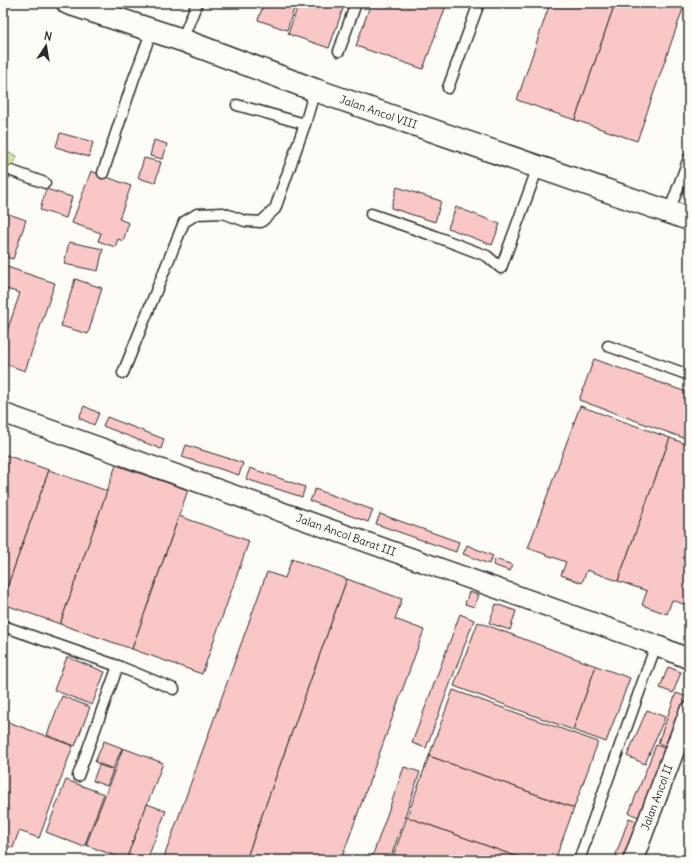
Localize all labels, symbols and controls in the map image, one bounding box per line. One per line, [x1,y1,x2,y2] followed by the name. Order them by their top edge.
[26,26,66,66] north arrow
[43,29,53,44] text: N
[338,92,419,132] street label: Jalan Ancol VIII
[294,511,398,559] street label: Jalan Ancol Barat III
[638,762,676,832] street label: Jalan Ancol II

